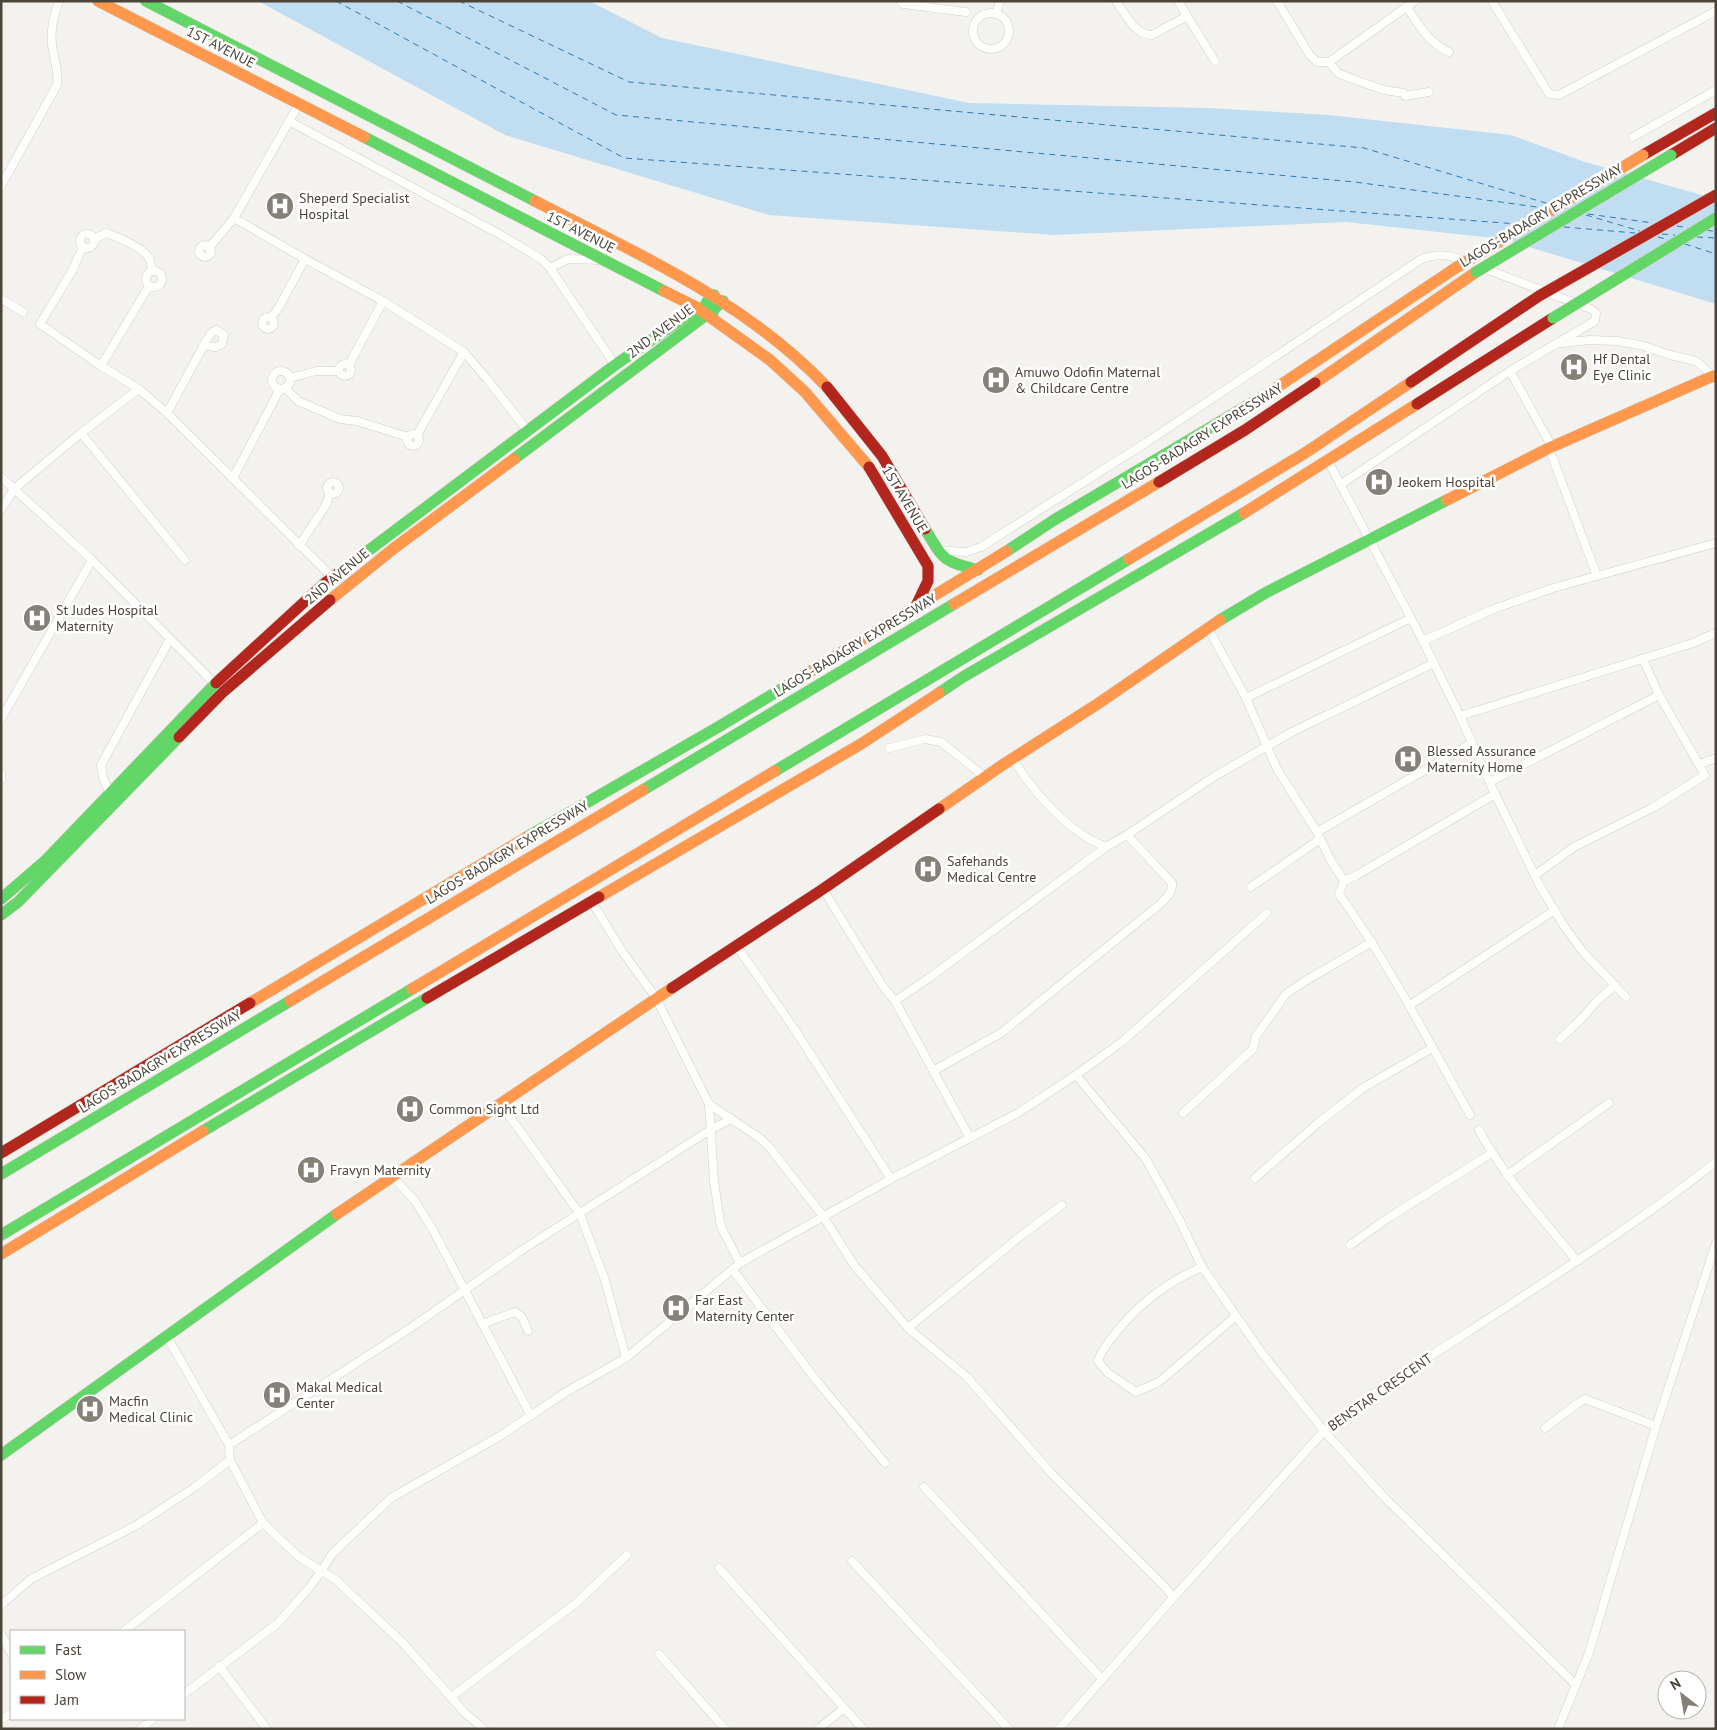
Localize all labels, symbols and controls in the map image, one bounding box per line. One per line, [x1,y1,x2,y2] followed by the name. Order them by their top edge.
[184,22,258,72] street label: 1ST AVENUE
[1456,159,1626,271] street label: LAGOS-BADAGRY EXPRESSWAY
[299,189,410,223] place label: Sheperd Specialist Hospital
[265,191,295,221] hospital icon: Sheperd Specialist Hospital
[544,207,618,257] street label: 1ST AVENUE
[623,300,697,362] street label: 2ND AVENUE
[1593,350,1651,384] place label: Hf Dental Eye Clinic
[1559,352,1589,382] hospital icon: Hf Dental Eye Clinic
[1015,363,1160,397] place label: Amuwo Odofin Maternal & Childcare Centre
[981,365,1011,395] hospital icon: Amuwo Odofin Maternal & Childcare Centre
[1118,379,1286,493] street label: LAGOS-BADAGRY EXPRESSWAY
[878,462,932,536] street label: 1ST AVENUE
[1364,467,1394,497] hospital icon: Jeokem Hospital
[1397,473,1495,491] place label: Jeokem Hospital
[301,544,373,608] street label: 2ND AVENUE
[770,589,940,701] street label: LAGOS-BADAGRY EXPRESSWAY
[56,601,158,635] place label: St Judes Hospital Maternity
[22,603,52,633] hospital icon: St Judes Hospital Maternity
[1427,742,1536,776] place label: Blessed Assurance Maternity Home
[1393,744,1423,774] hospital icon: Blessed Assurance Maternity Home
[422,796,592,908] street label: LAGOS-BADAGRY EXPRESSWAY
[947,852,1036,886] place label: Safehands Medical Centre
[913,854,943,884] hospital icon: Safehands Medical Centre
[75,1005,245,1117] street label: LAGOS-BADAGRY EXPRESSWAY
[395,1094,425,1124] hospital icon: Common Sight Ltd
[429,1100,539,1118] place label: Common Sight Ltd
[296,1155,326,1185] hospital icon: Fravyn Maternity
[330,1161,431,1179] place label: Fravyn Maternity
[695,1291,794,1325] place label: Far East Maternity Center
[661,1293,691,1323] hospital icon: Far East Maternity Center
[1324,1349,1436,1435] street label: BENSTAR CRESCENT
[296,1378,382,1412] place label: Makal Medical Center
[262,1380,292,1410] hospital icon: Makal Medical Center
[109,1392,193,1426] place label: Macfin Medical Clinic
[75,1394,105,1424] hospital icon: Macfin Medical Clinic
[10,1630,185,1720] legend
[55,1640,82,1659] text: Fast
[55,1665,86,1684] text: Slow
[1657,1670,1707,1720] north arrow
[1667,1674,1684,1694] text: N
[54,1690,79,1709] text: Jam

